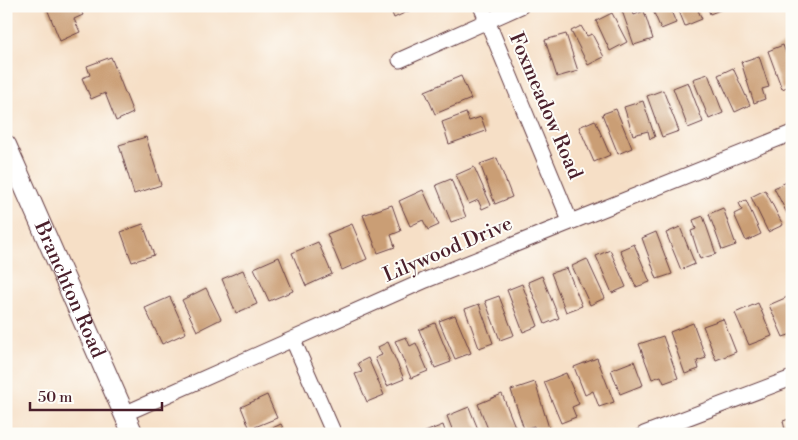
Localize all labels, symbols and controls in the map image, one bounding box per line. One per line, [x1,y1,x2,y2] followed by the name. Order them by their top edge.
[503,29,587,184] street label: Foxmeadow Road
[380,212,516,288] street label: Lilywood Drive
[28,216,111,363] street label: Branchton Road
[30,380,162,412] scale bar
[38,388,72,407] text: 50 m

